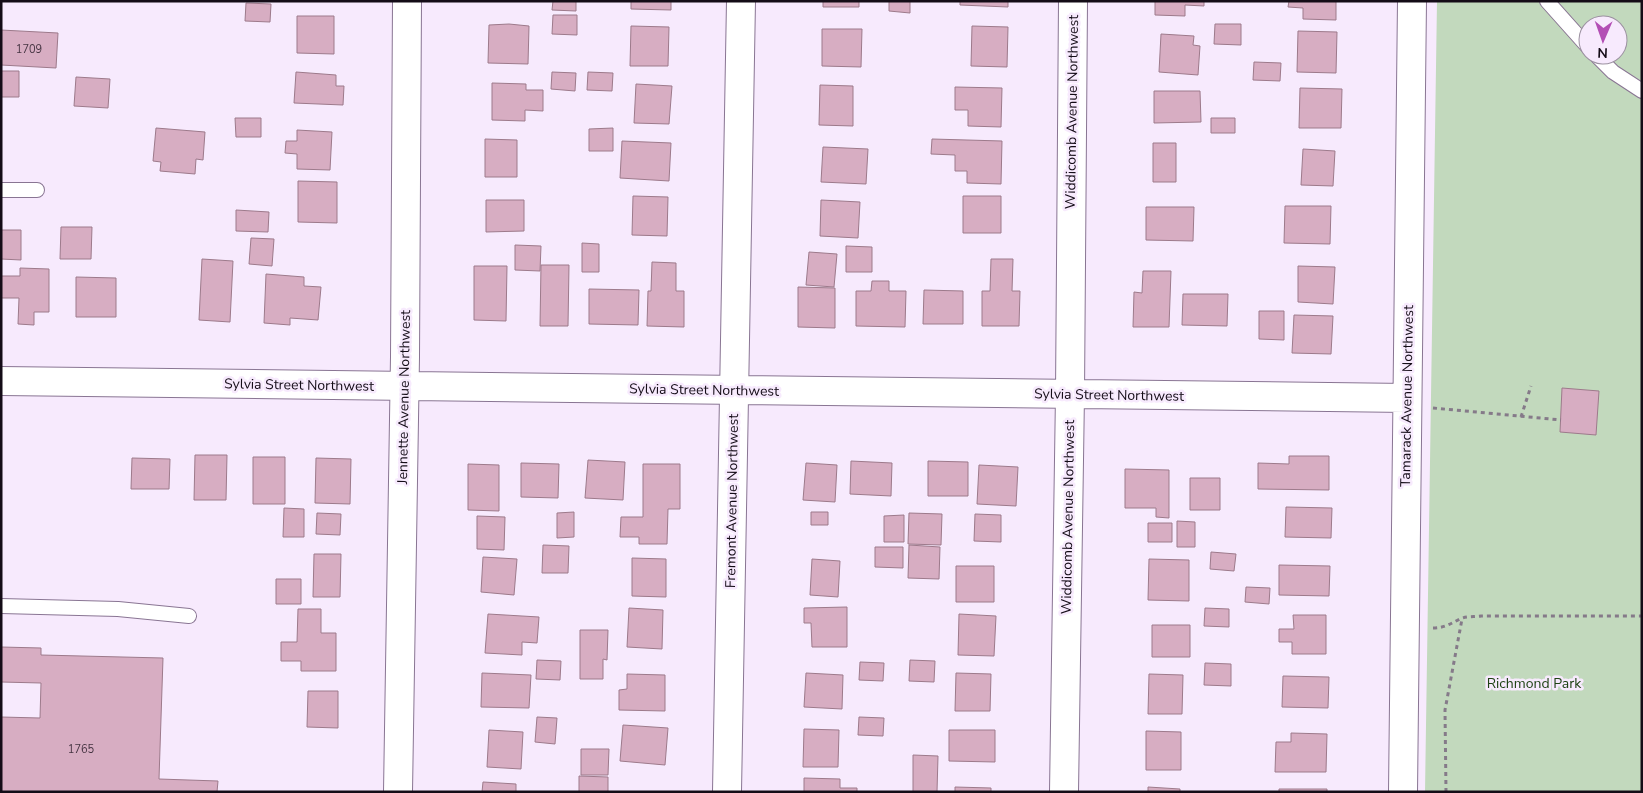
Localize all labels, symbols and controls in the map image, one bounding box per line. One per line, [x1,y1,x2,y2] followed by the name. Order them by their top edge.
[1061,15,1083,209] street label: Widdicomb Avenue Northwest
[1578,15,1628,65] north arrow
[16,42,42,57] house number: 1709
[1597,43,1608,62] text: N
[1396,305,1418,487] street label: Tamarack Avenue Northwest
[393,310,415,485] street label: Jennette Avenue Northwest
[224,374,374,396] street label: Sylvia Street Northwest
[629,379,779,401] street label: Sylvia Street Northwest
[1034,384,1184,406] street label: Sylvia Street Northwest
[721,414,743,588] street label: Fremont Avenue Northwest
[1057,420,1079,614] street label: Widdicomb Avenue Northwest
[1487,674,1582,693] park label: Richmond Park
[68,742,95,757] house number: 1765

